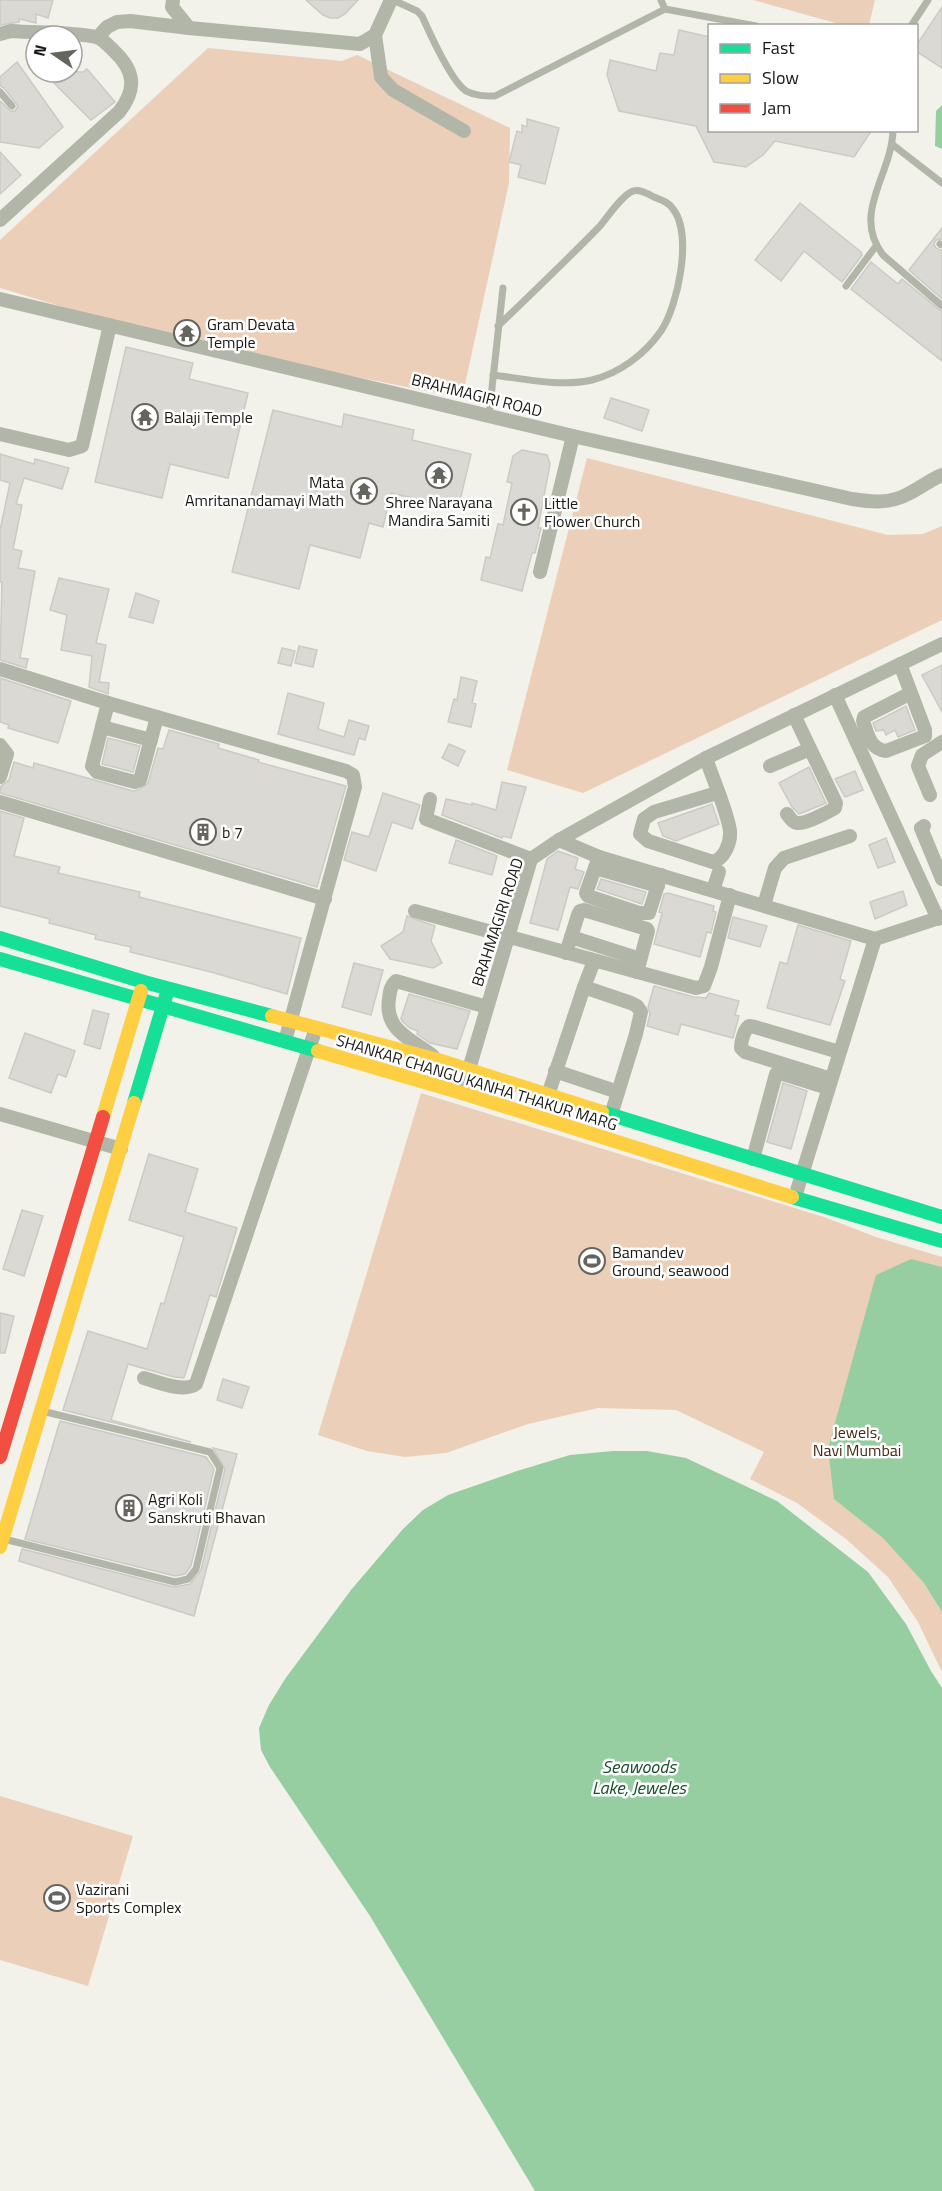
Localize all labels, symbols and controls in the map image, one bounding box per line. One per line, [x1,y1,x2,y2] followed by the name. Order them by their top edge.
[24,24,84,84] north arrow
[708,24,918,132] legend
[762,34,795,61] text: Fast
[26,42,52,59] text: N
[762,64,799,91] text: Slow
[762,94,791,121] text: Jam
[207,312,295,354] place label: Gram Devata Temple
[172,318,202,348] temple icon: Gram Devata Temple
[409,367,545,423] street label: BRAHMAGIRI ROAD
[130,402,160,432] temple icon: Balaji Temple
[164,405,253,429] place label: Balaji Temple
[424,460,454,490] temple icon: Shree Narayana Mandira Samiti
[185,470,344,512] place label: Mata Amritanandamayi Math
[349,476,379,506] temple icon: Mata Amritanandamayi Math
[386,490,492,532] place label: Shree Narayana Mandira Samiti
[544,491,640,533] place label: Little Flower Church
[509,497,539,527] church icon: Little Flower Church
[188,817,218,847] building icon: b 7
[222,820,243,844] place label: b 7
[465,855,529,989] street label: BRAHMAGIRI ROAD
[333,1028,621,1136] street label: SHANKAR CHANGU KANHA THAKUR MARG
[612,1240,729,1282] place label: Bamandev Ground, seawood
[577,1246,607,1276] sports icon: Bamandev Ground, seawood
[813,1420,901,1462] park label: Jewels, Navi Mumbai
[148,1487,266,1529] place label: Agri Koli Sanskruti Bhavan
[114,1493,144,1523] building icon: Agri Koli Sanskruti Bhavan
[592,1753,687,1801] water label: Seawoods Lake, Jeweles
[76,1877,181,1919] place label: Vazirani Sports Complex
[42,1883,72,1913] sports icon: Vazirani Sports Complex

